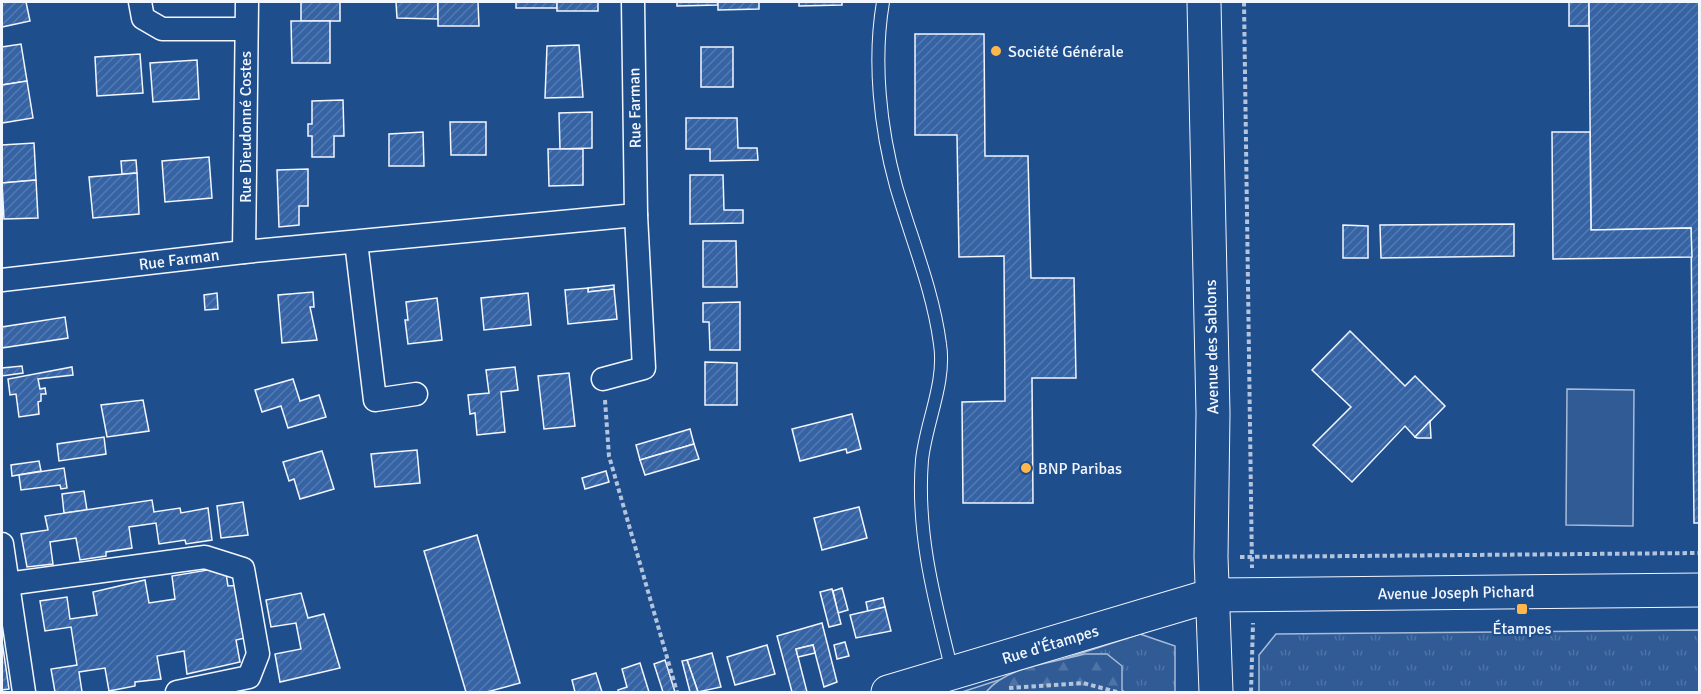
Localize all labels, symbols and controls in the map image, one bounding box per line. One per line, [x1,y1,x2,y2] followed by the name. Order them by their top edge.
[1008,42,1124,62] place label: Société Générale
[989,44,1003,58] marker: Société Générale
[236,51,256,203] street label: Rue Dieudonné Costes
[624,67,646,149] street label: Rue Farman
[138,245,220,275] street label: Rue Farman
[1201,280,1223,414] street label: Avenue des Sablons
[1038,459,1122,479] place label: BNP Paribas
[1019,461,1033,475] marker: BNP Paribas
[1377,582,1535,604] street label: Avenue Joseph Pichard
[1515,602,1529,616] marker: Étampes
[1493,619,1551,639] place label: Étampes
[999,621,1101,669] street label: Rue d'Étampes

